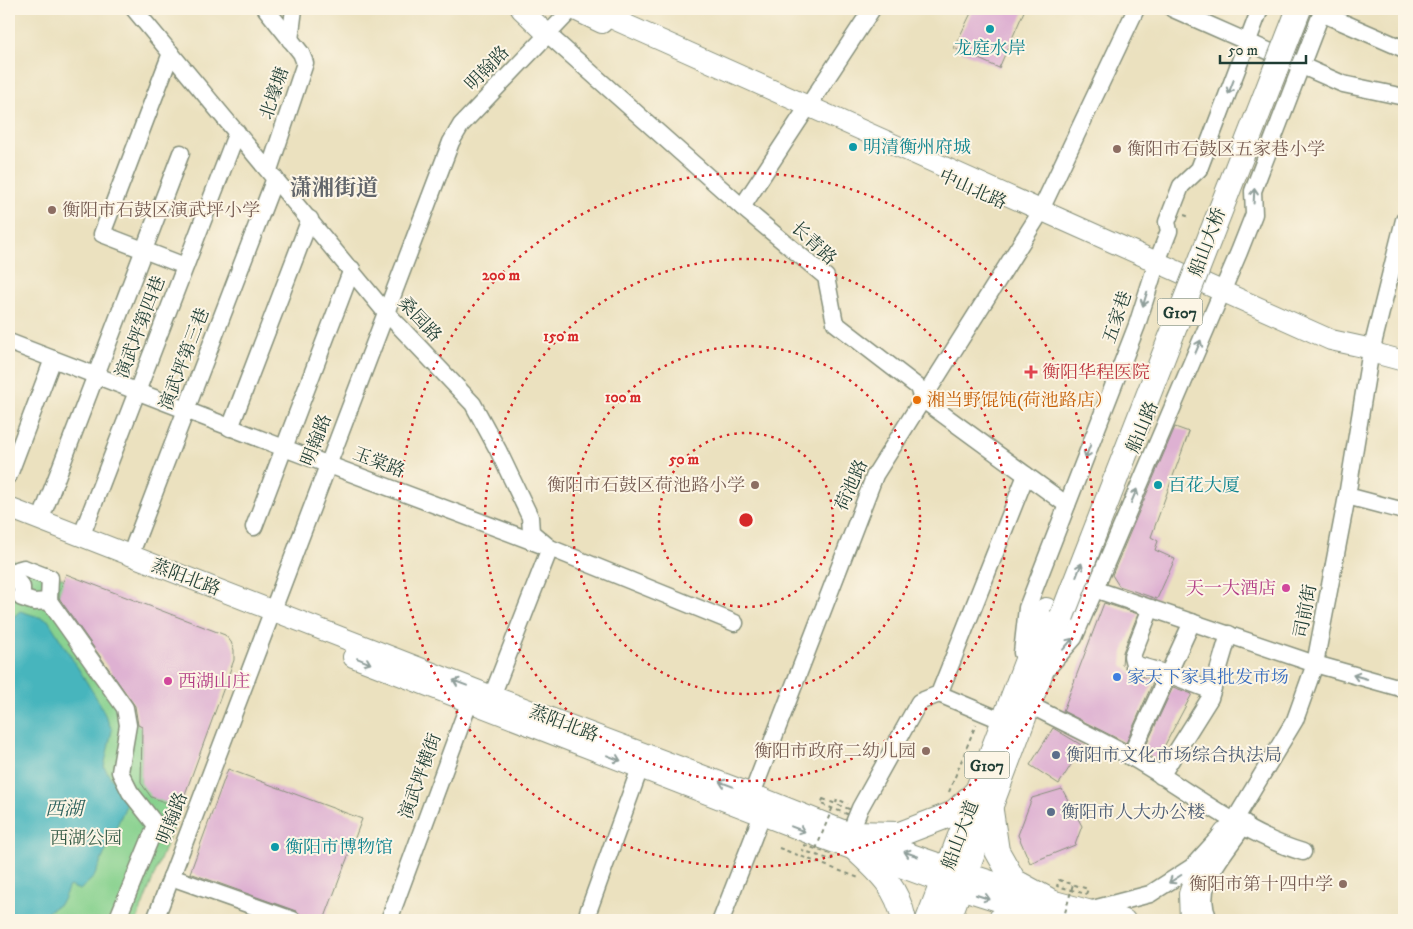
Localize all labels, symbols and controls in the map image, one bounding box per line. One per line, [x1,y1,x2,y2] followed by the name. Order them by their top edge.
[984,23,996,35] marker: 龙庭水岸
[1220,32,1307,64] scale bar
[954,38,1026,60] place label: 龙庭水岸
[1228,41,1258,60] text: 50 m
[461,42,514,96] street label: 明翰路
[256,64,294,122] street label: 北壕塘
[1226,79,1235,94] one-way arrow
[863,137,971,159] place label: 明清衡州府城
[1127,139,1325,161] place label: 衡阳市石鼓区五家巷小学
[847,141,859,153] marker: 明清衡州府城
[1111,143,1123,155] marker: 衡阳市石鼓区五家巷小学
[935,165,1010,215] street label: 中山北路
[290,175,378,202] district label: 潇湘街道
[1249,188,1258,204] one-way arrow
[62,200,260,222] place label: 衡阳市石鼓区演武坪小学
[46,204,58,216] marker: 衡阳市石鼓区演武坪小学
[1185,205,1231,280] street label: 船山大桥
[786,217,841,270] street label: 长青路
[482,266,521,285] text: 200 m
[111,273,171,382] street label: 演武坪第四巷
[1099,288,1137,346] street label: 五家巷
[1140,291,1149,306] one-way arrow
[393,292,446,347] street label: 桑园路
[1158,298,1202,326] road number: G107
[155,305,215,414] street label: 演武坪第三巷
[543,327,579,346] text: 150 m
[1194,340,1203,355] one-way arrow
[1042,362,1150,384] place label: 衡阳华程医院
[1024,365,1038,379] marker: 衡阳华程医院
[605,388,642,407] text: 100 m
[927,390,1113,412] place label: 湘当野馄饨(荷池路店）
[911,394,923,406] marker: 湘当野馄饨(荷池路店）
[1122,398,1164,457] street label: 船山路
[297,411,337,470] street label: 明翰路
[349,443,408,483] street label: 玉棠路
[1083,443,1092,458] one-way arrow
[668,450,700,469] text: 50 m
[831,456,873,515] street label: 荷池路
[547,475,745,497] place label: 衡阳市石鼓区荷池路小学
[1168,475,1240,497] place label: 百花大厦
[749,479,761,491] marker: 衡阳市石鼓区荷池路小学
[1152,479,1164,491] marker: 百花大厦
[1130,489,1139,504] one-way arrow
[737,511,755,529] centre of rings
[148,555,223,601] street label: 蒸阳北路
[1075,563,1085,578] one-way arrow
[1186,578,1276,600] place label: 天一大酒店
[1280,582,1292,594] marker: 天一大酒店
[1290,583,1322,640] street label: 司前街
[1063,638,1074,651] one-way arrow
[356,657,371,666] one-way arrow
[1127,667,1289,689] place label: 家天下家具批发市场
[178,671,250,693] place label: 西湖山庄
[1111,671,1123,683] marker: 家天下家具批发市场
[1352,671,1368,681] one-way arrow
[162,675,174,687] marker: 西湖山庄
[453,678,468,687] one-way arrow
[526,701,601,747] street label: 蒸阳北路
[395,730,447,822] street label: 演武坪横街
[754,741,916,763] place label: 衡阳市政府二幼儿园
[920,745,932,757] marker: 衡阳市政府二幼儿园
[1066,745,1282,767] place label: 衡阳市文化市场综合执法局
[1050,749,1062,761] marker: 衡阳市文化市场综合执法局
[964,752,1010,778] road number: G107
[605,754,621,763] one-way arrow
[719,779,735,788] one-way arrow
[153,789,193,848] street label: 明翰路
[45,798,86,821] water label: 西湖
[938,798,984,873] street label: 船山大道
[1061,802,1205,824] place label: 衡阳市人大办公楼
[1045,806,1057,818] marker: 衡阳市人大办公楼
[790,825,805,834] one-way arrow
[50,828,122,850] park label: 西湖公园
[285,837,393,859] place label: 衡阳市博物馆
[269,841,281,853] marker: 衡阳市博物馆
[904,849,919,858] one-way arrow
[1168,874,1182,884] one-way arrow
[1189,874,1333,896] place label: 衡阳市第十四中学
[1337,878,1349,890] marker: 衡阳市第十四中学
[975,893,991,902] one-way arrow

